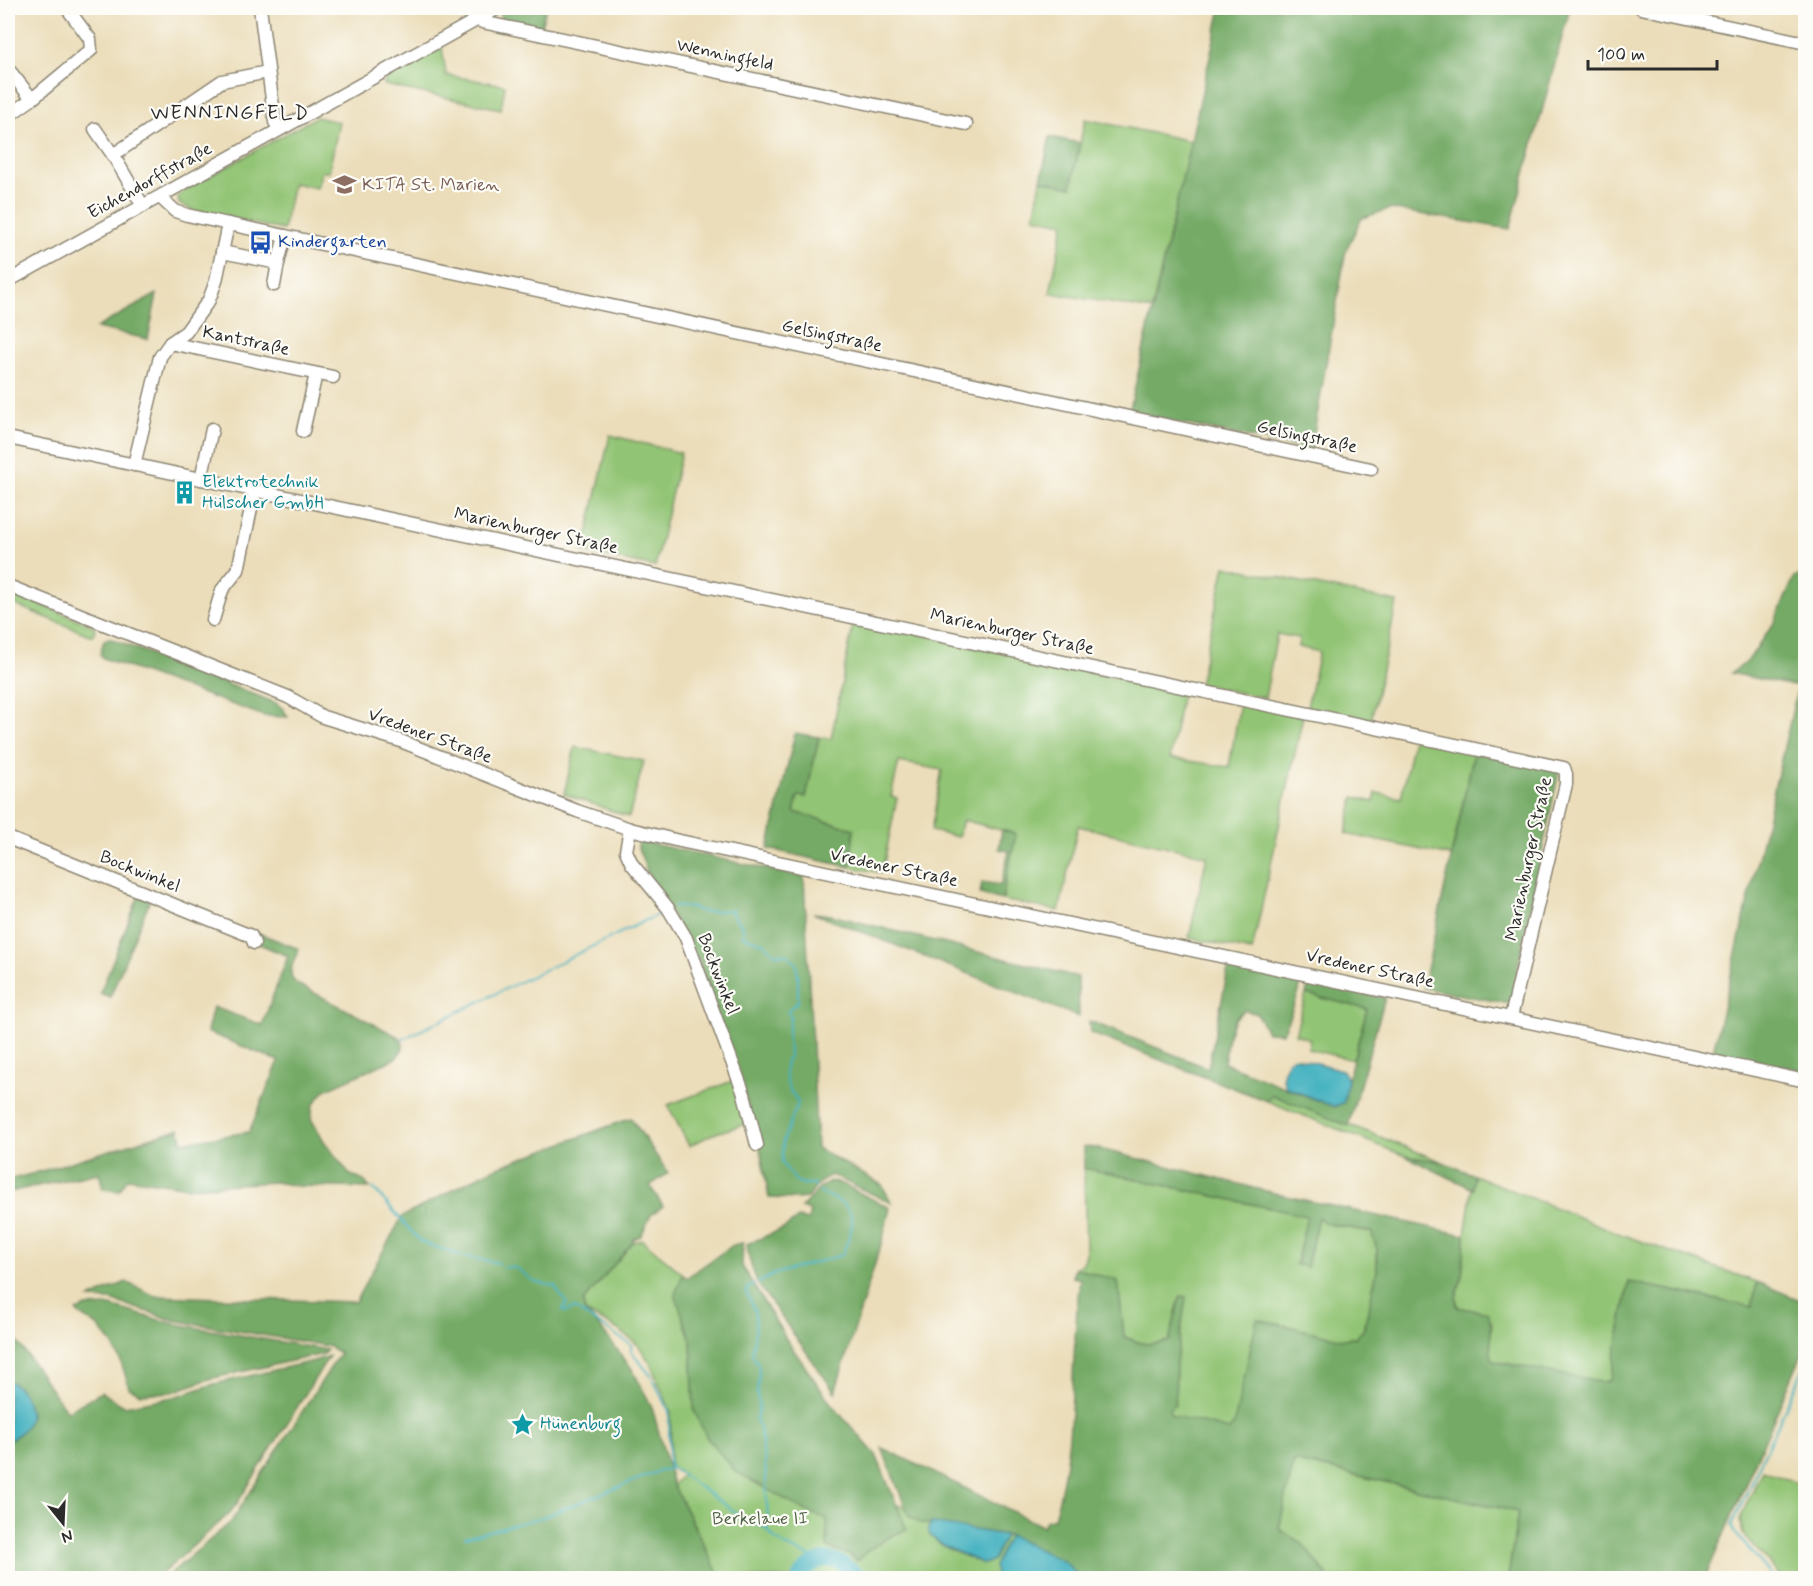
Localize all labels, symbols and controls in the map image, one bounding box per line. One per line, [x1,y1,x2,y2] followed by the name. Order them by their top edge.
[674,33,776,79] street label: Wenningfeld
[1588,33,1717,71] scale bar
[1597,43,1645,67] text: 100 m
[150,100,310,127] district label: WENNINGFELD
[84,137,217,225] street label: Eichendorffstraße
[331,172,357,198] school or university icon: KITA St. Marien
[362,173,499,197] place label: KITA St. Marien
[247,229,273,255] bus stop icon: Kindergarten
[278,230,387,256] place label: Kindergarten
[779,314,884,360] street label: Gelsingstraße
[200,320,292,362] street label: Kantstraße
[1254,415,1359,461] street label: Gelsingstraße
[202,470,324,515] place label: Elektrotechnik Hülscher GmbH
[171,479,197,505] building icon: Elektrotechnik Hülscher GmbH
[452,502,620,561] street label: Marienburger Straße
[928,603,1096,662] street label: Marienburger Straße
[365,702,495,770] street label: Vredener Straße
[1500,775,1559,943] street label: Marienburger Straße
[828,843,960,893] street label: Vredener Straße
[96,845,184,899] street label: Bockwinkel
[692,930,744,1018] street label: Bockwinkel
[1304,944,1436,994] street label: Vredener Straße
[509,1411,535,1437] place icon: Hünenburg
[540,1412,621,1438] place label: Hünenburg
[33,1493,93,1553] north arrow
[712,1507,808,1531] park label: Berkelaue II
[59,1524,75,1547] text: N

